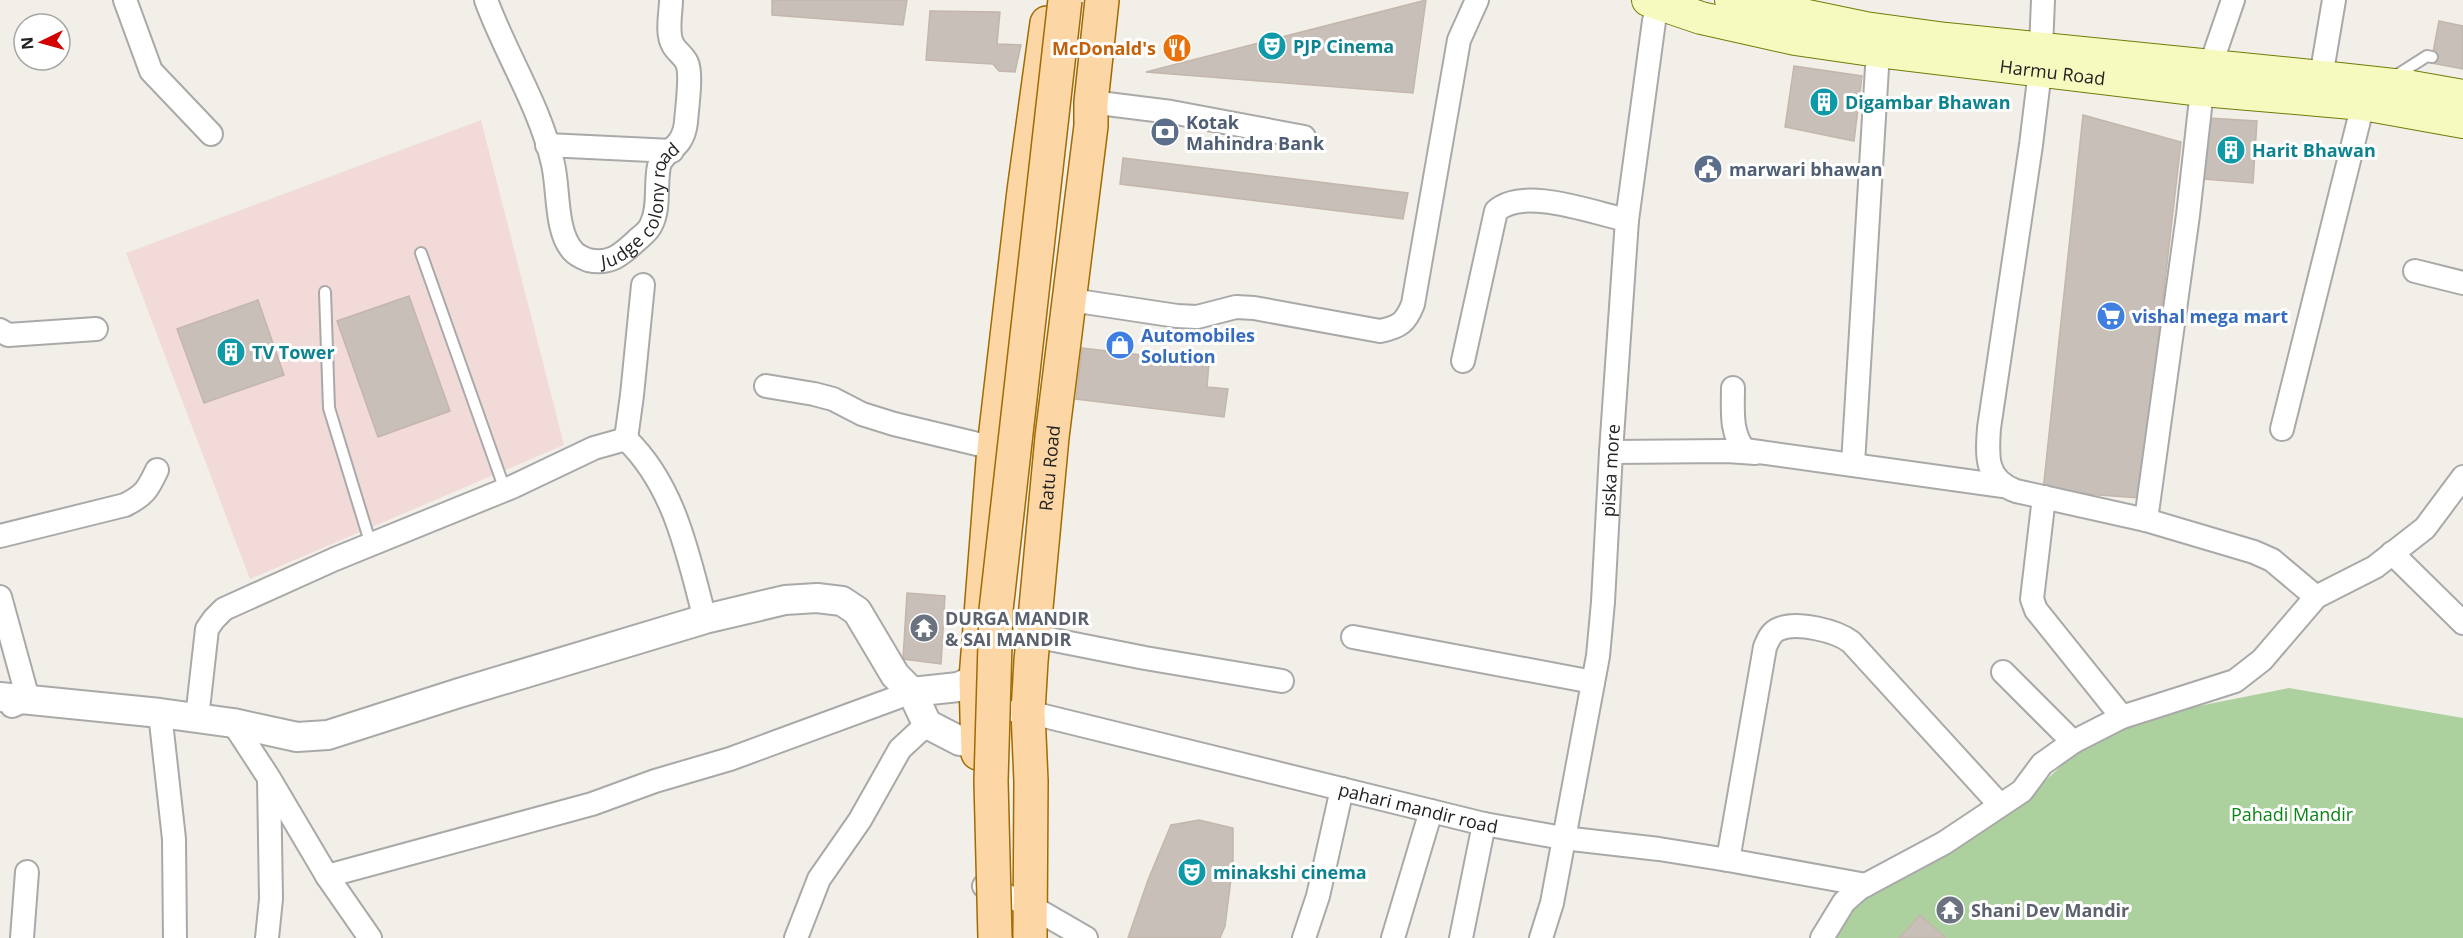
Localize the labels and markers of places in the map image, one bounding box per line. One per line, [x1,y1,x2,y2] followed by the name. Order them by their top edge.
[1256,30,1288,62] theatre icon: PJP Cinema
[1161,32,1193,64] restaurant icon: McDonald's
[1293,34,1394,58] place label: PJP Cinema
[1052,36,1156,60] place label: McDonald's
[1808,86,1840,118] building icon: Digambar Bhawan
[1845,90,2011,114] place label: Digambar Bhawan
[1186,110,1325,155] place label: Kotak Mahindra Bank
[1149,116,1181,148] bank icon: Kotak Mahindra Bank
[2215,134,2247,166] building icon: Harit Bhawan
[2252,138,2376,162] place label: Harit Bhawan
[1692,153,1724,185] public building icon: marwari bhawan
[1729,157,1883,181] place label: marwari bhawan
[2095,300,2127,332] supermarket icon: vishal mega mart
[2132,304,2288,328] place label: vishal mega mart
[1141,323,1255,368] place label: Automobiles Solution
[1104,329,1136,361] shop icon: Automobiles Solution
[215,336,247,368] building icon: TV Tower
[252,340,335,364] place label: TV Tower
[945,606,1089,651] place label: DURGA MANDIR & SAI MANDIR
[908,612,940,644] temple icon: DURGA MANDIR & SAI MANDIR
[1176,856,1208,888] theatre icon: minakshi cinema
[1213,860,1367,884] place label: minakshi cinema
[1934,894,1966,926] temple icon: Shani Dev Mandir
[1971,898,2129,922] place label: Shani Dev Mandir

